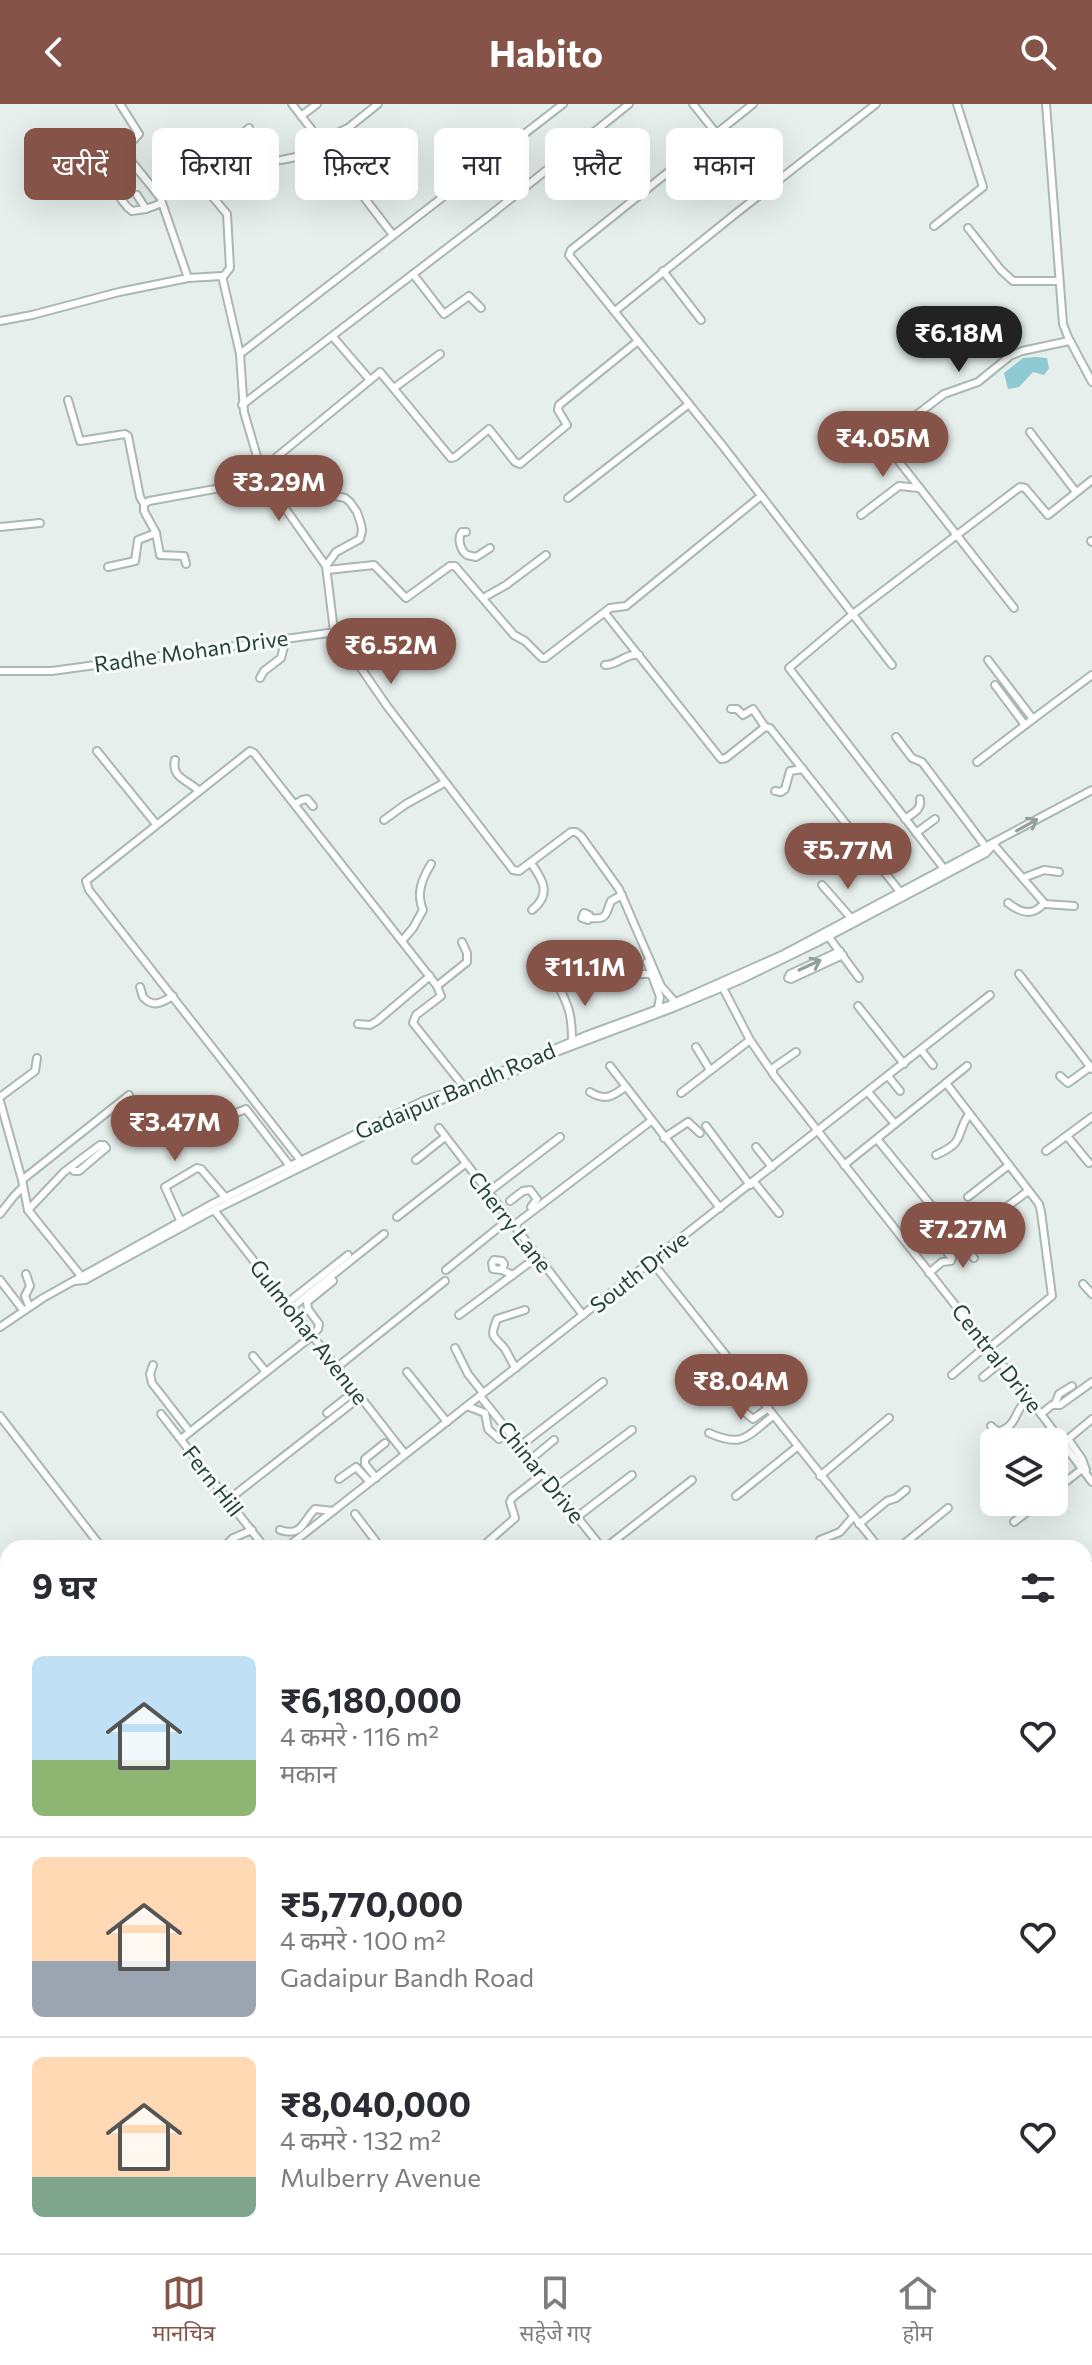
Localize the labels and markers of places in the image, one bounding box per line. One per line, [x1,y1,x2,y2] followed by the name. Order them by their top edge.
[894,306,1024,374] pin: ₹6.18M
[818,411,948,479] pin: ₹4.05M
[214,455,344,523] pin: ₹3.29M
[326,618,456,686] pin: ₹6.52M
[783,823,913,891] pin: ₹5.77M
[520,940,650,1008] pin: ₹11.1M
[110,1095,240,1163] pin: ₹3.47M
[898,1202,1028,1270] pin: ₹7.27M
[676,1354,806,1422] pin: ₹8.04M

